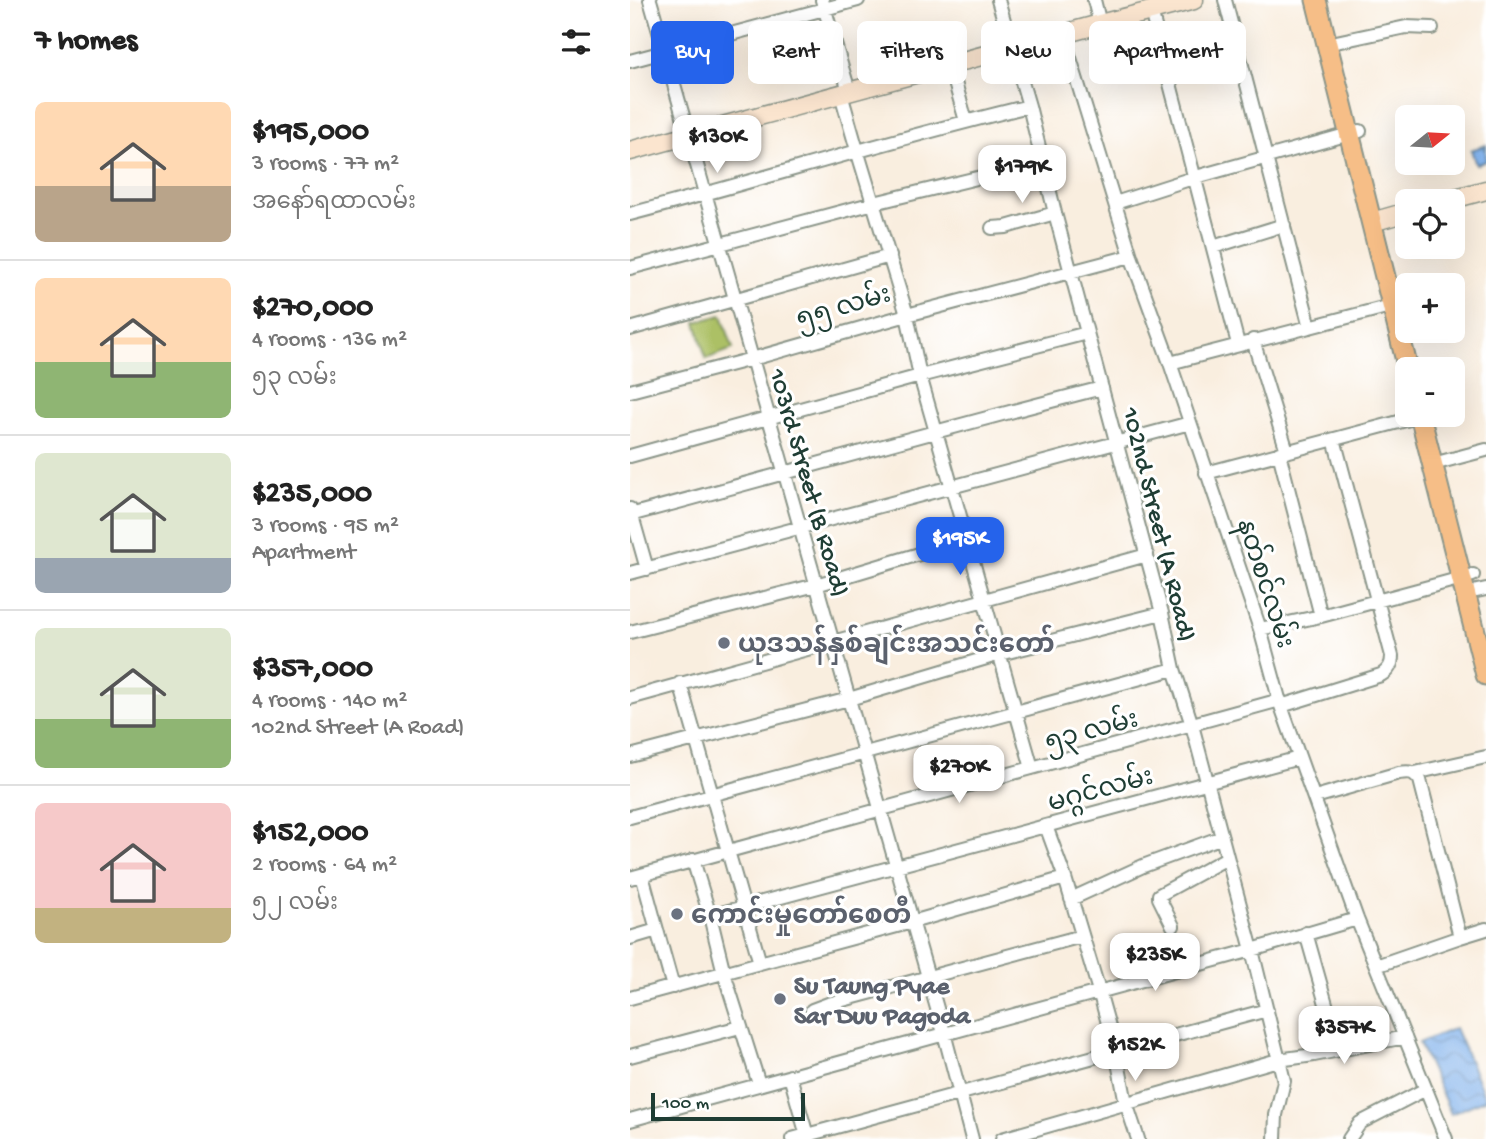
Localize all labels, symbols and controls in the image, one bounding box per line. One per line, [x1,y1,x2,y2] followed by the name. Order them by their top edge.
[651,21,734,84] chip: Buy
[748,21,843,84] chip: Rent
[857,21,967,84] chip: Filters
[981,21,1075,84] chip: New
[1089,21,1246,84] chip: Apartment
[557,23,595,61] icon: filters
[35,25,137,60] text: 7 homes
[1395,105,1465,175] north arrow
[1395,105,1465,427] map controls
[252,116,369,151] text: $195,000
[668,116,766,175] pin: $130K
[688,124,746,151] text: $130K
[91,130,175,214] icon: home
[973,146,1071,205] pin: $179K
[252,151,399,178] text: 3 rooms · 77 m²
[994,154,1050,181] text: $179K
[1395,189,1465,259] button: locate
[252,190,416,217] text: အနော်ရထာလမ်း
[1395,273,1465,343] button: +
[792,275,895,339] street label: ၅၅ လမ်း
[252,292,373,327] text: $270,000
[91,306,175,390] icon: home
[252,327,407,354] text: 4 rooms · 136 m²
[1395,357,1465,427] button: −
[759,365,854,601] street label: 103rd Street (B Road)
[252,366,337,393] text: ၅၃ လမ်း
[1112,404,1201,645] street label: 102nd Street (A Road)
[252,478,372,513] text: $235,000
[91,481,175,565] icon: home
[252,513,399,540] text: 3 rooms · 95 m²
[1226,514,1304,653] street label: နတ်စင်လမ်း
[911,518,1009,577] pin: $195K
[932,526,988,553] text: $195K
[252,540,356,567] text: Apartment
[738,624,1055,665] place label: ယုဒသန်နှစ်ချင်းအသင်းတော်
[716,635,732,651] marker: ယုဒသန်နှစ်ချင်းအသင်းတော်
[252,653,373,688] text: $357,000
[91,656,175,740] icon: home
[252,688,407,715] text: 4 rooms · 140 m²
[1040,700,1143,762] street label: ၅၃ လမ်း
[252,715,465,742] text: 102nd Street (A Road)
[910,746,1008,805] pin: $270K
[929,754,989,781] text: $270K
[1044,758,1158,823] street label: မဂ္ဂင်လမ်း
[252,817,369,852] text: $152,000
[91,831,175,915] icon: home
[252,852,397,879] text: 2 rooms · 64 m²
[252,891,338,918] text: ၅၂ လမ်း
[691,895,911,936] place label: ကောင်းမှုတော်စေတီ
[669,906,685,922] marker: ကောင်းမှုတော်စေတီ
[1106,934,1204,993] pin: $235K
[1126,942,1184,969] text: $235K
[794,973,972,1034] place label: Su Taung Pyae Sar Duu Pagoda
[772,991,788,1007] marker: Su Taung Pyae Sar Duu Pagoda
[1295,1006,1393,1066] pin: $357K
[1315,1015,1374,1042] text: $357K
[1086,1024,1184,1083] pin: $152K
[1107,1032,1163,1059] text: $152K
[651,1090,805,1122] scale bar
[662,1093,709,1116] text: 100 m

